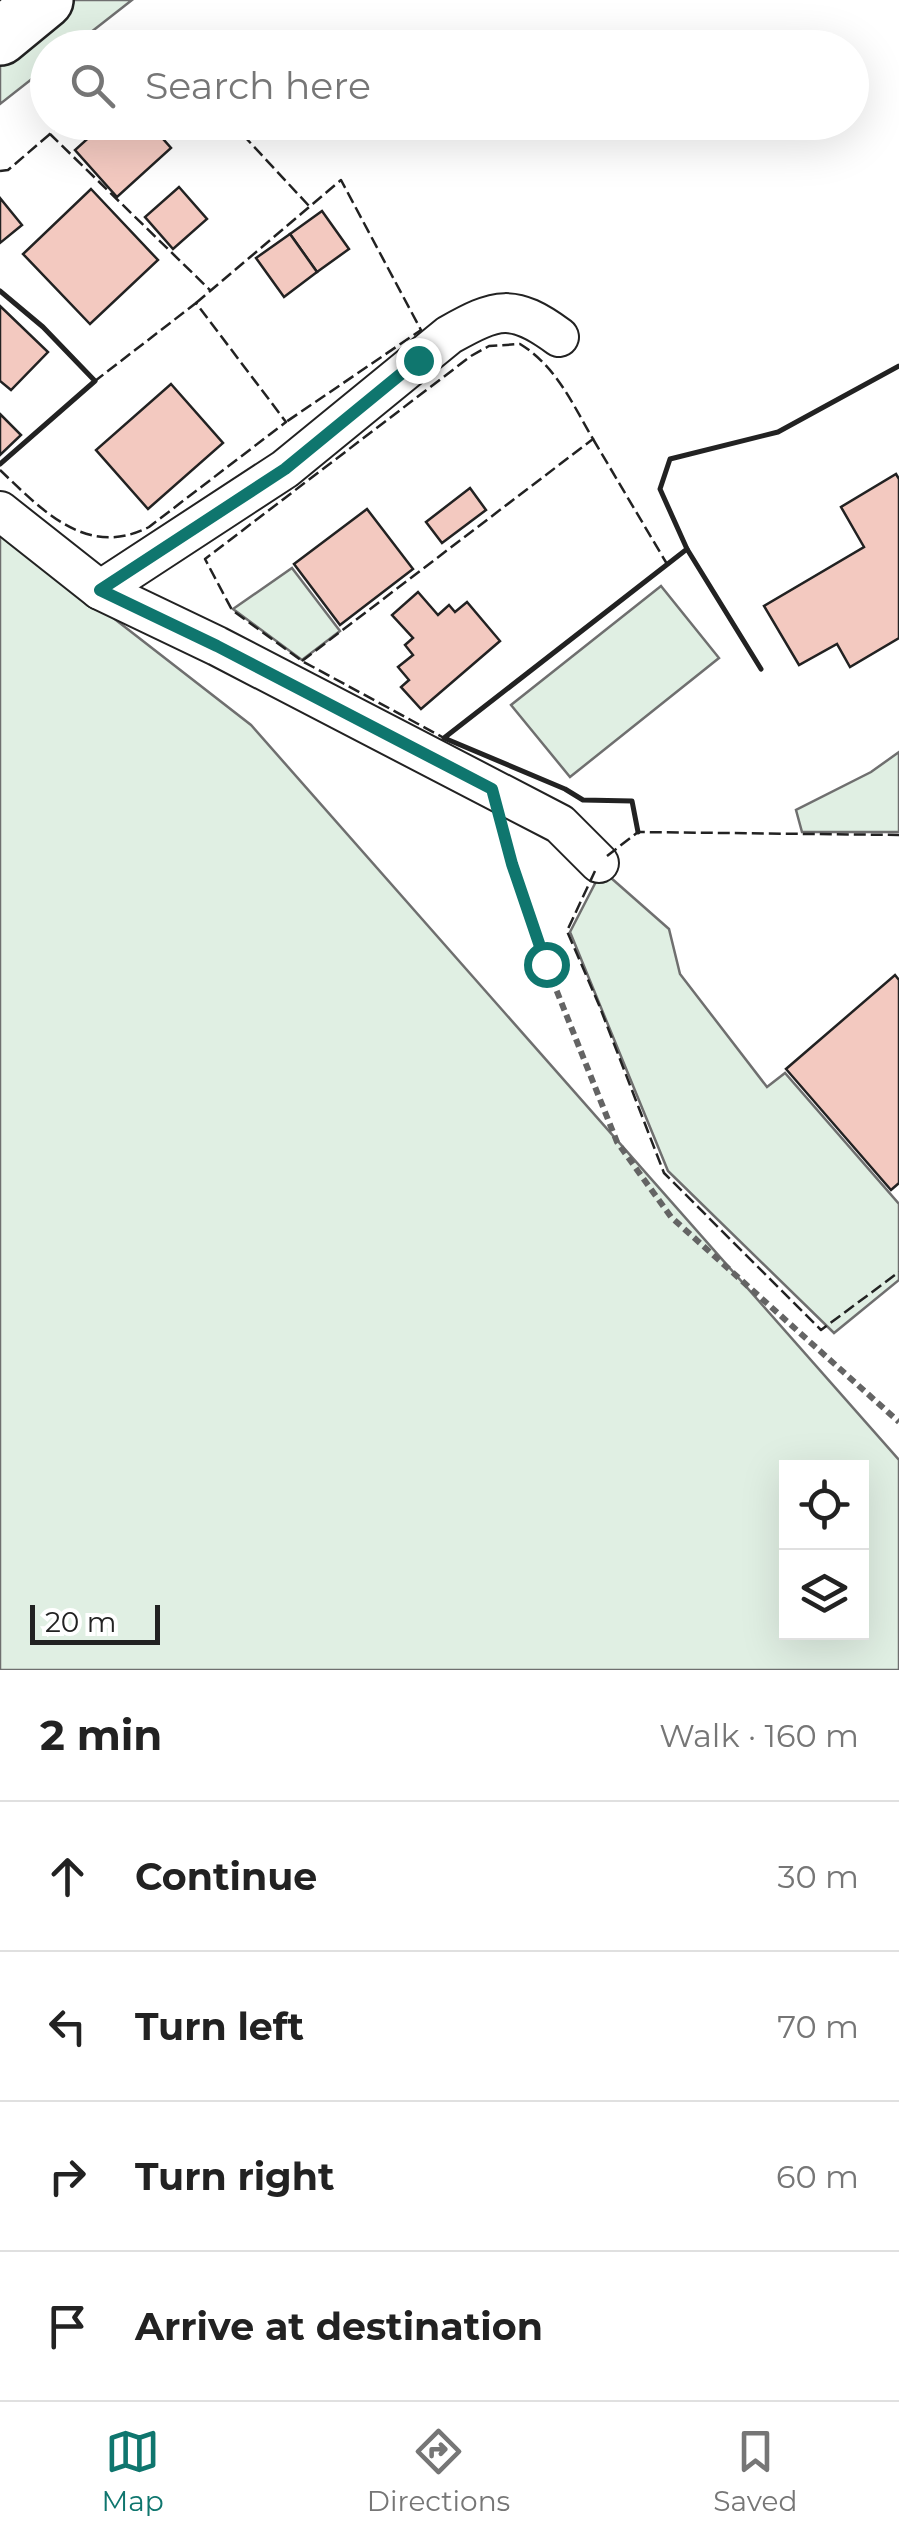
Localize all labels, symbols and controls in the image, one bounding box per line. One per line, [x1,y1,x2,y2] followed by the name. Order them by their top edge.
[30,30,869,140] search box
[65,58,120,113] icon: search
[145,62,371,109] text: Search here
[396,338,442,384] route end
[524,942,570,988] route start
[779,1460,869,1640] map controls
[779,1460,869,1550] button: locate
[779,1550,869,1640] button: layers
[30,1600,160,1644] scale bar
[45,1605,116,1639] text: 20 m
[40,1709,162,1761] text: 2 min
[659,1716,859,1755] text: Walk · 160 m
[40,1849,95,1904] icon: ahead
[135,1853,317,1900] text: Continue
[777,1857,859,1896] text: 30 m
[40,1999,95,2054] icon: left
[135,2003,304,2050] text: Turn left
[777,2007,859,2046] text: 70 m
[40,2149,95,2204] icon: right
[135,2153,334,2200] text: Turn right
[776,2157,859,2196] text: 60 m
[40,2299,95,2354] icon: arrive
[135,2303,543,2350] text: Arrive at destination
[102,2424,164,2518] tab: Map
[367,2424,510,2518] tab: Directions
[713,2424,797,2518] tab: Saved

